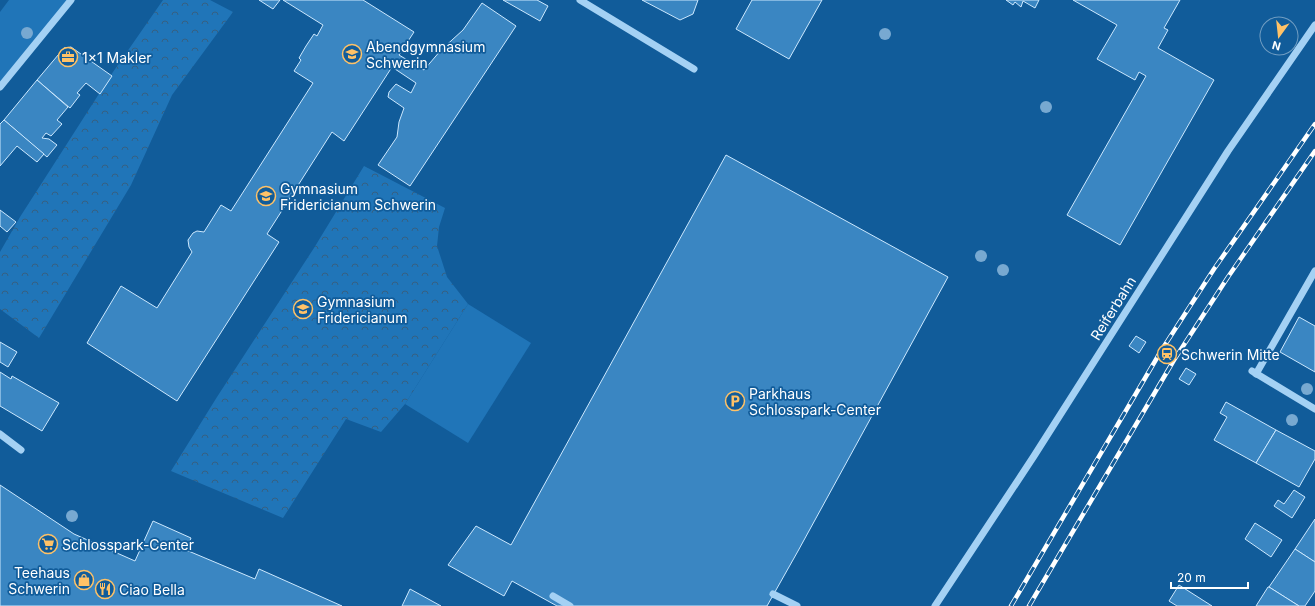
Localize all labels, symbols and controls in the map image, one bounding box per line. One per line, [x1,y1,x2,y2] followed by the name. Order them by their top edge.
[1259,16,1299,56] north arrow
[366,38,485,71] place label: Abendgymnasium Schwerin
[1271,38,1282,54] text: N
[341,43,363,65] school or university icon: Abendgymnasium Schwerin
[57,46,79,68] office icon: 1x1 Makler
[82,49,152,66] place label: 1x1 Makler
[280,180,436,213] place label: Gymnasium Fridericianum Schwerin
[255,185,277,207] school or university icon: Gymnasium Fridericianum Schwerin
[1087,273,1139,343] street label: Reiferbahn
[317,293,407,326] place label: Gymnasium Fridericianum
[292,298,314,320] school or university icon: Gymnasium Fridericianum
[1156,343,1178,365] station icon: Schwerin Mitte
[1181,346,1280,363] place label: Schwerin Mitte
[749,385,881,418] place label: Parkhaus Schlosspark-Center
[724,390,746,412] parking icon: Parkhaus Schlosspark-Center
[37,533,59,555] supermarket icon: Schlosspark-Center
[62,536,194,553] place label: Schlosspark-Center
[8,564,70,597] place label: Teehaus Schwerin
[1171,564,1248,590] scale bar
[73,569,95,591] shop icon: Teehaus Schwerin
[1177,570,1206,585] text: 20 m
[94,578,116,600] restaurant icon: Ciao Bella
[119,581,185,598] place label: Ciao Bella

